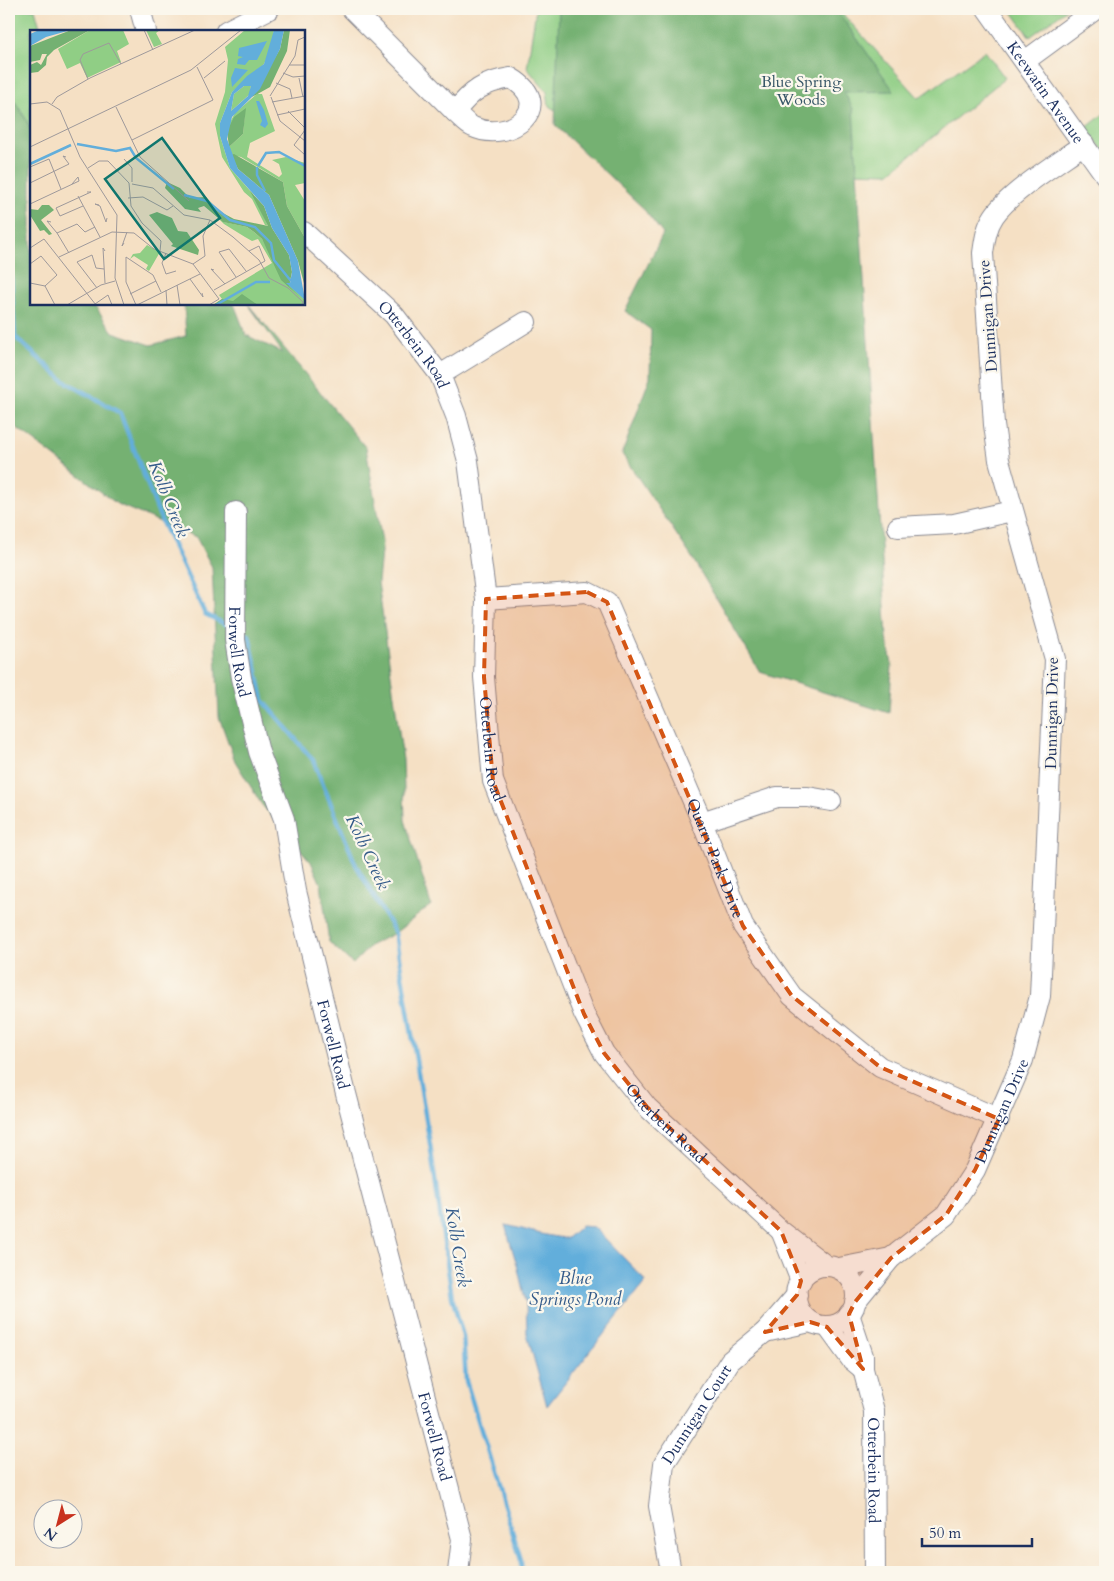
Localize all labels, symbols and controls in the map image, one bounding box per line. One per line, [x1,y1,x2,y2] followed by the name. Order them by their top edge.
[30,30,305,305] inset map
[1001,37,1089,148] street label: Keewatin Avenue
[761,71,841,111] park label: Blue Spring Woods
[973,259,1003,373] street label: Dunnigan Drive
[373,296,454,392] street label: Otterbein Road
[142,457,195,541] water label: Kolb Creek
[223,606,255,700] street label: Forwell Road
[1040,657,1064,769] street label: Dunnigan Drive
[474,695,510,805] street label: Otterbein Road
[681,795,749,922] street label: Quarry Park Drive
[339,810,396,894] water label: Kolb Creek
[311,998,354,1092] street label: Forwell Road
[969,1055,1034,1167] street label: Dunnigan Drive
[620,1079,711,1169] street label: Otterbein Road
[439,1205,476,1289] water label: Kolb Creek
[529,1266,622,1312] water label: Blue Springs Pond
[657,1360,737,1468] street label: Dunnigan Court
[412,1390,457,1484] street label: Forwell Road
[862,1417,885,1524] street label: Otterbein Road
[32,1498,82,1548] north arrow
[922,1516,1032,1548] scale bar
[40,1523,61,1545] text: N
[929,1523,961,1543] text: 50 m

